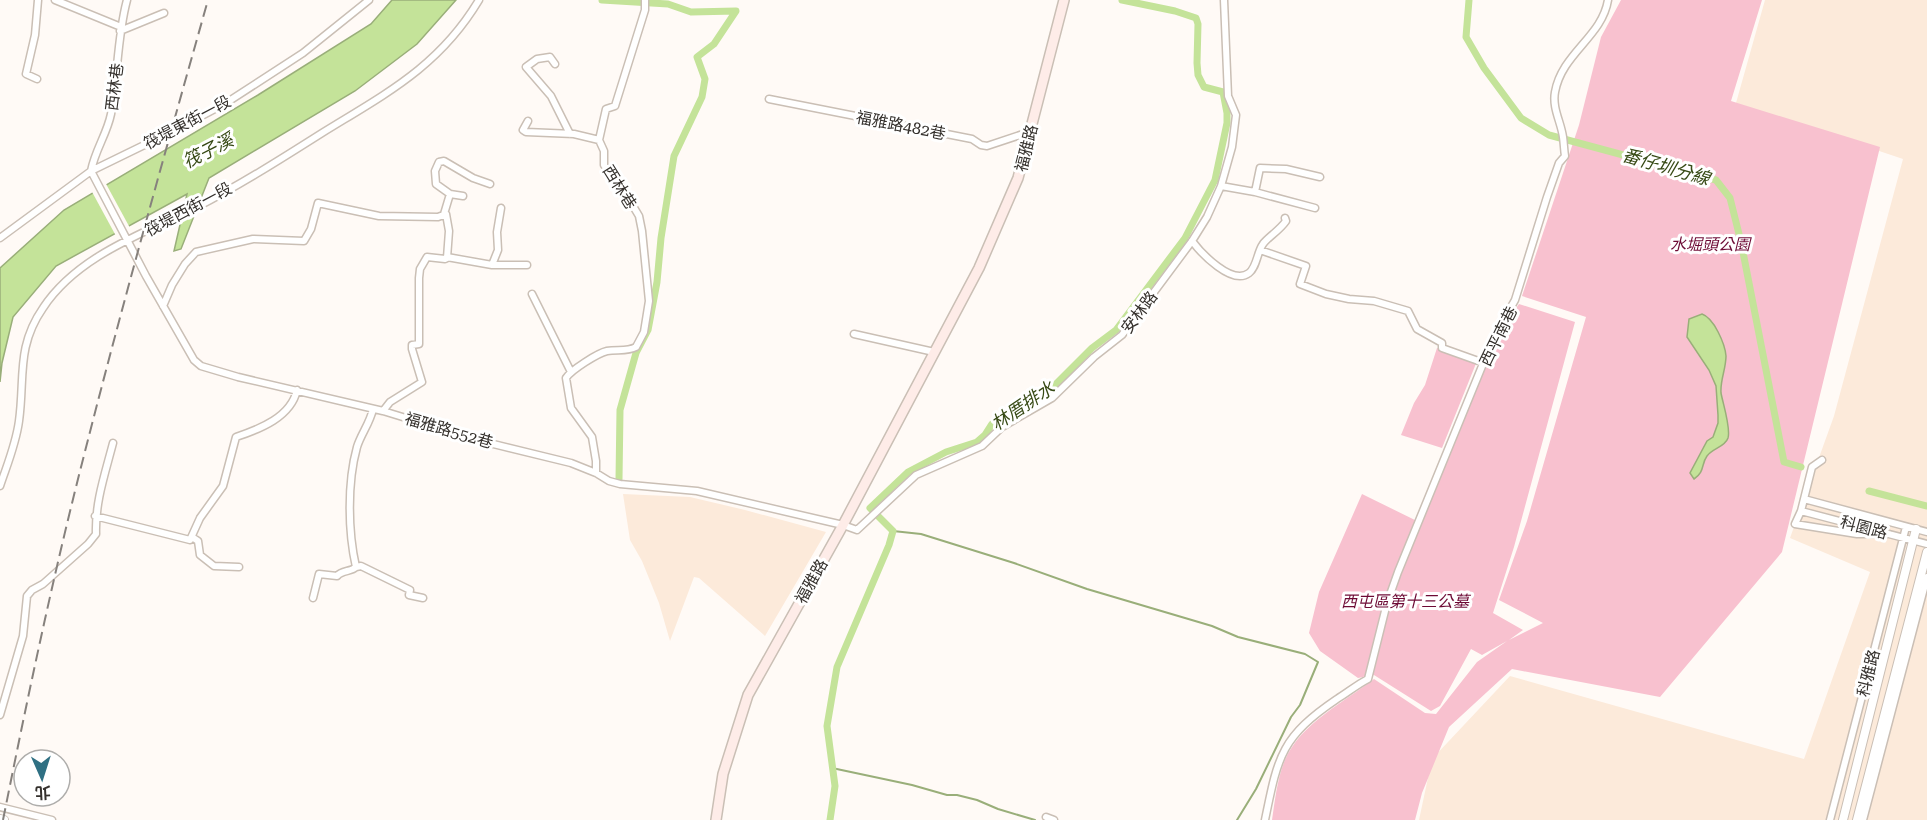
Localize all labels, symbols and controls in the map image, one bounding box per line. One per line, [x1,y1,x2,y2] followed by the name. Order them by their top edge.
[102,62,127,112] street label: 西林巷
[140,92,234,153] street label: 筏堤東街一段
[854,107,947,143] street label: 福雅路482巷
[1011,123,1042,174] street label: 福雅路
[179,128,239,172] water label: 筏子溪
[1620,144,1714,190] water label: 番仔圳分線
[599,162,640,213] street label: 西林巷
[141,179,235,240] street label: 筏堤西街一段
[1670,235,1752,254] park label: 水堀頭公園
[1117,287,1161,337] street label: 安林路
[1476,303,1521,369] street label: 西平南巷
[987,376,1059,434] water label: 林厝排水
[403,409,495,452] street label: 福雅路552巷
[1838,512,1890,543] street label: 科園路
[791,556,831,607] street label: 福雅路
[1341,592,1472,611] park label: 西屯區第十三公墓
[1853,648,1884,699] street label: 科雅路
[12,748,72,808] north arrow
[34,783,51,802] text: 北

